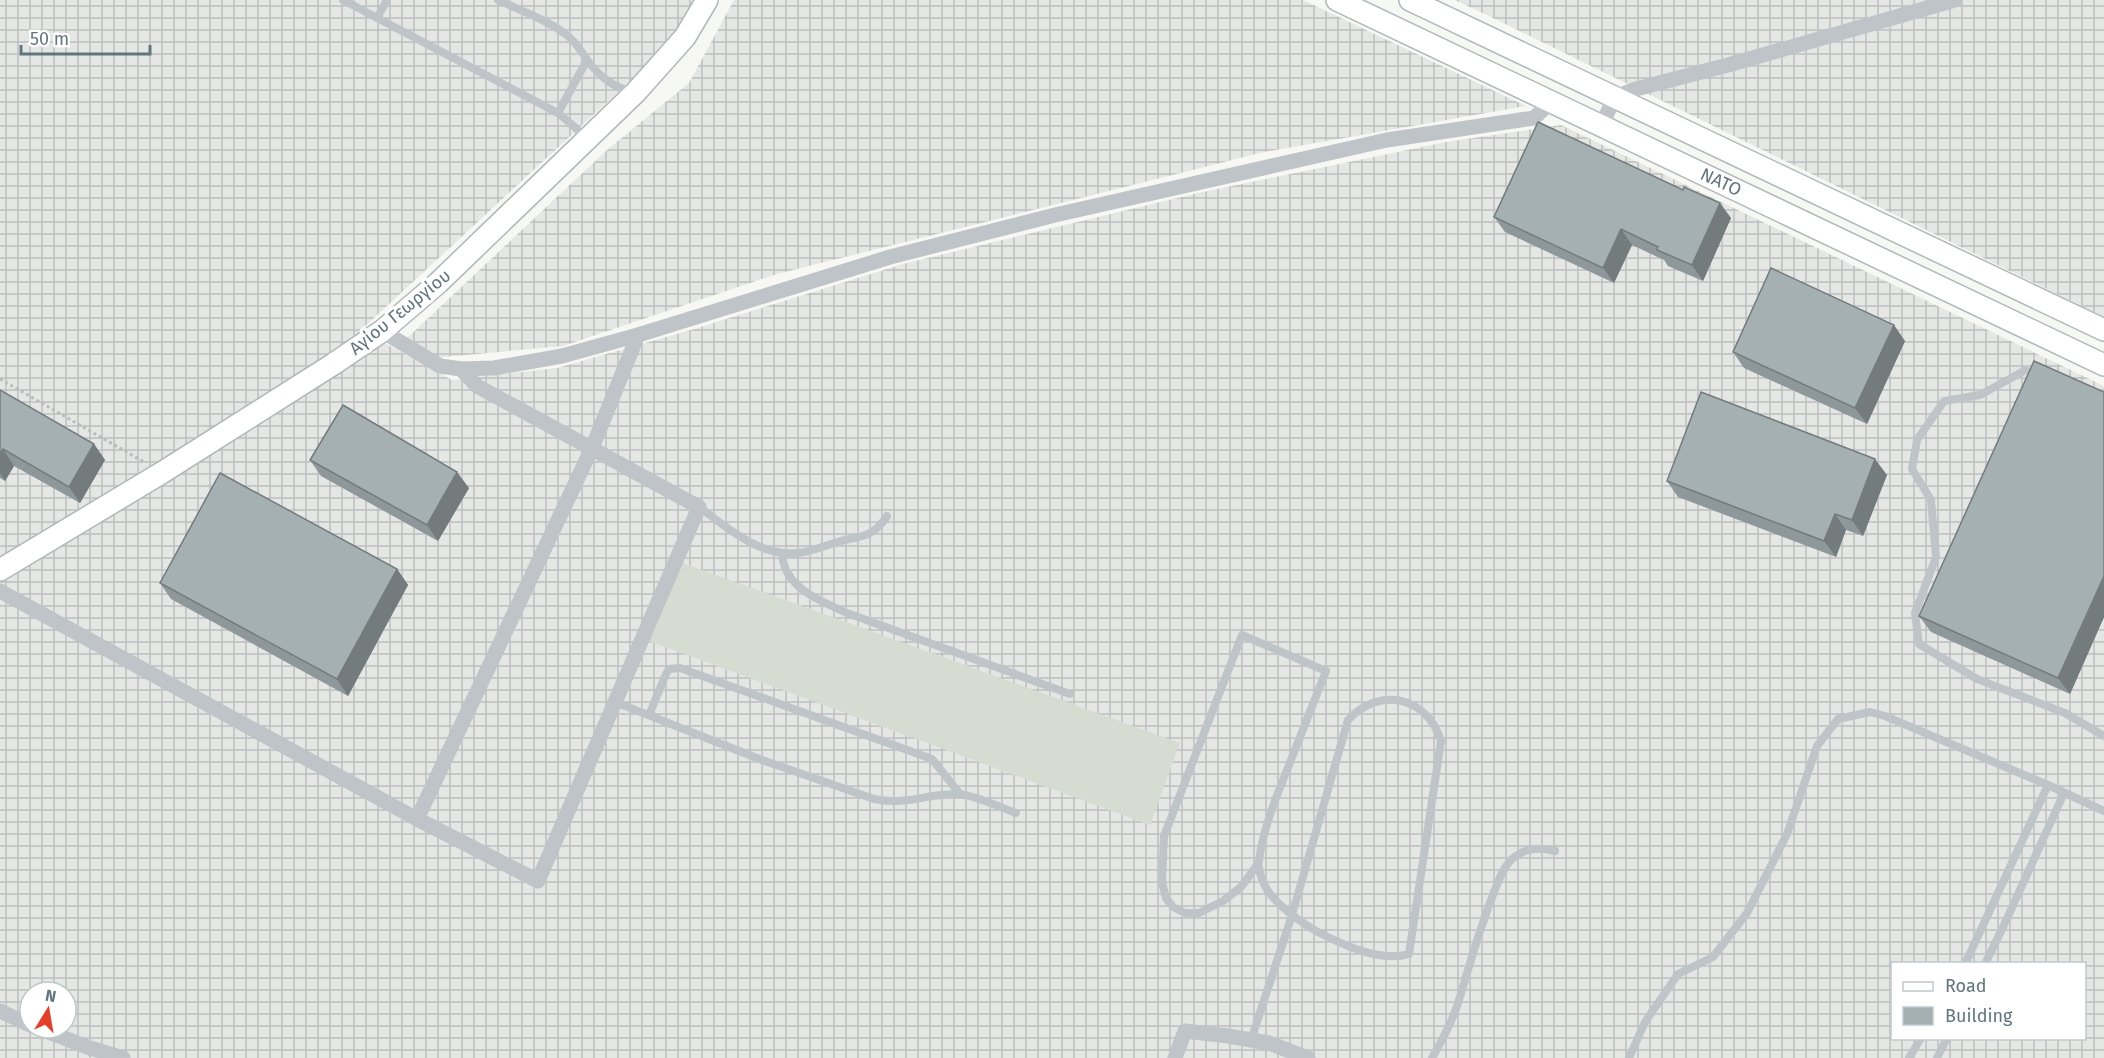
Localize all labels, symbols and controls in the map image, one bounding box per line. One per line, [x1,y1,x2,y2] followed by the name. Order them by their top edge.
[21,18,150,56] scale bar
[30,28,69,50] text: 50 m
[1697,163,1745,201] street label: ΝΑΤΟ
[345,264,455,360] street label: Αγίου Γεωργίου
[1891,962,2086,1040] legend
[1945,975,1987,997] text: Road
[18,980,78,1040] north arrow
[44,985,58,1006] text: N
[1945,1005,2013,1027] text: Building

